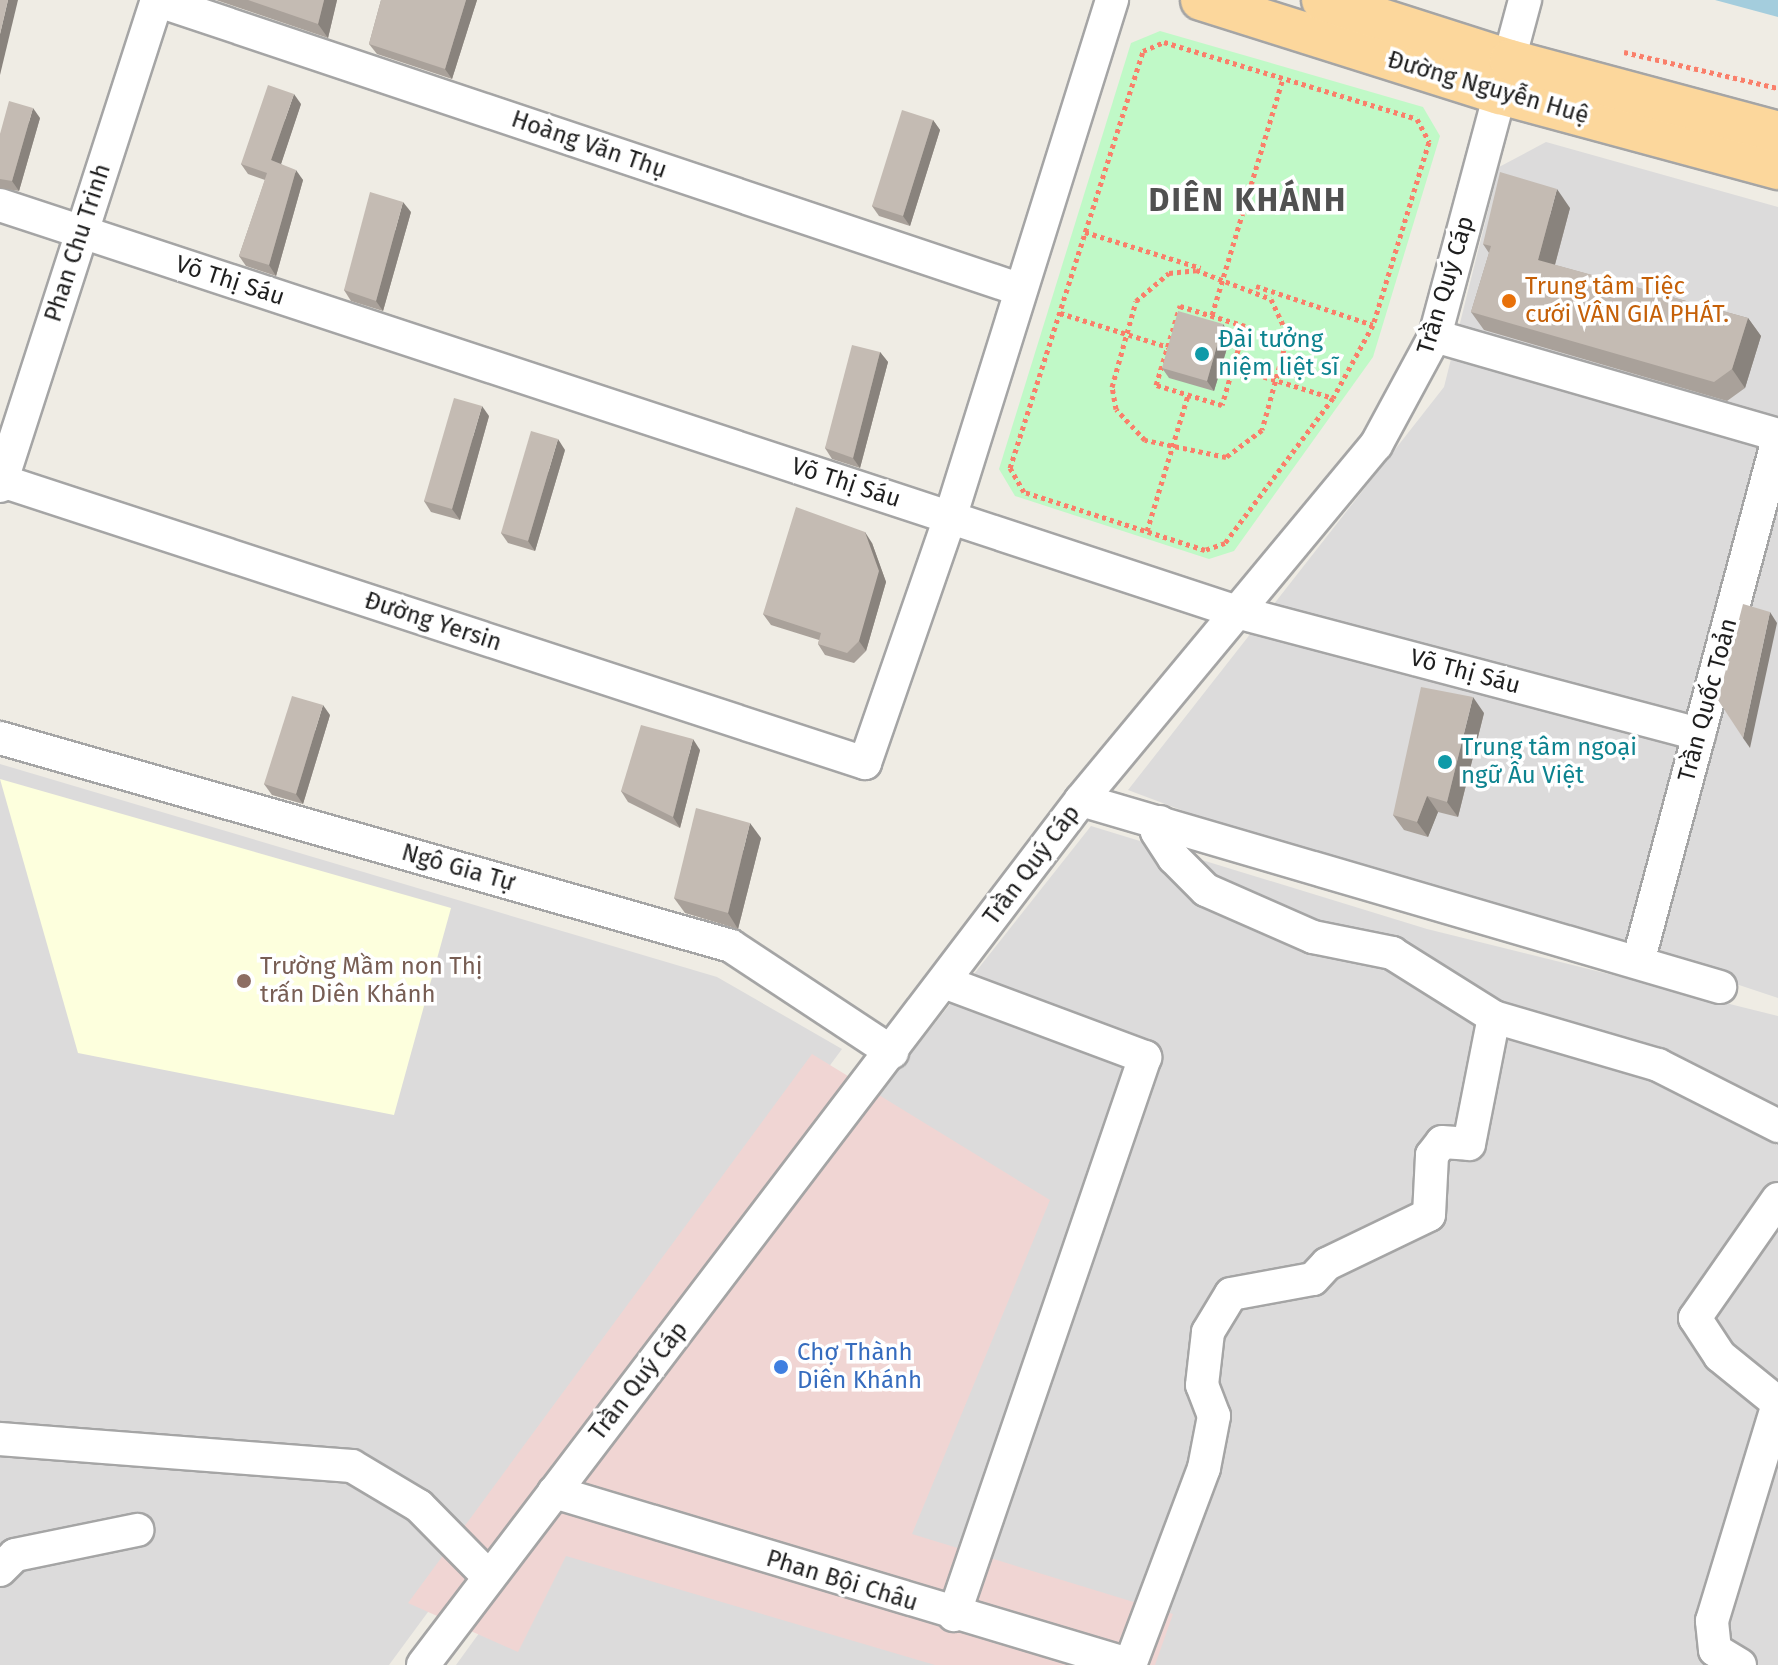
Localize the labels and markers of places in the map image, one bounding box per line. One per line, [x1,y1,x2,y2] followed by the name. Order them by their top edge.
[1525,273,1729,329] place label: Trung tâm Tiệc cưới VÂN GIA PHÁT.
[1500,292,1518,310] marker: Trung tâm Tiệc cưới VÂN GIA PHÁT.
[1218,326,1339,382] place label: Đài tưởng niệm liệt sĩ
[1193,345,1211,363] marker: Đài tưởng niệm liệt sĩ
[1461,734,1637,790] place label: Trung tâm ngoại ngữ Âu Việt
[1436,753,1454,771] marker: Trung tâm ngoại ngữ Âu Việt
[260,953,482,1009] place label: Trường Mầm non Thị trấn Diên Khánh
[235,972,253,990] marker: Trường Mầm non Thị trấn Diên Khánh
[797,1339,922,1395] place label: Chợ Thành Diên Khánh
[772,1358,790,1376] marker: Chợ Thành Diên Khánh

